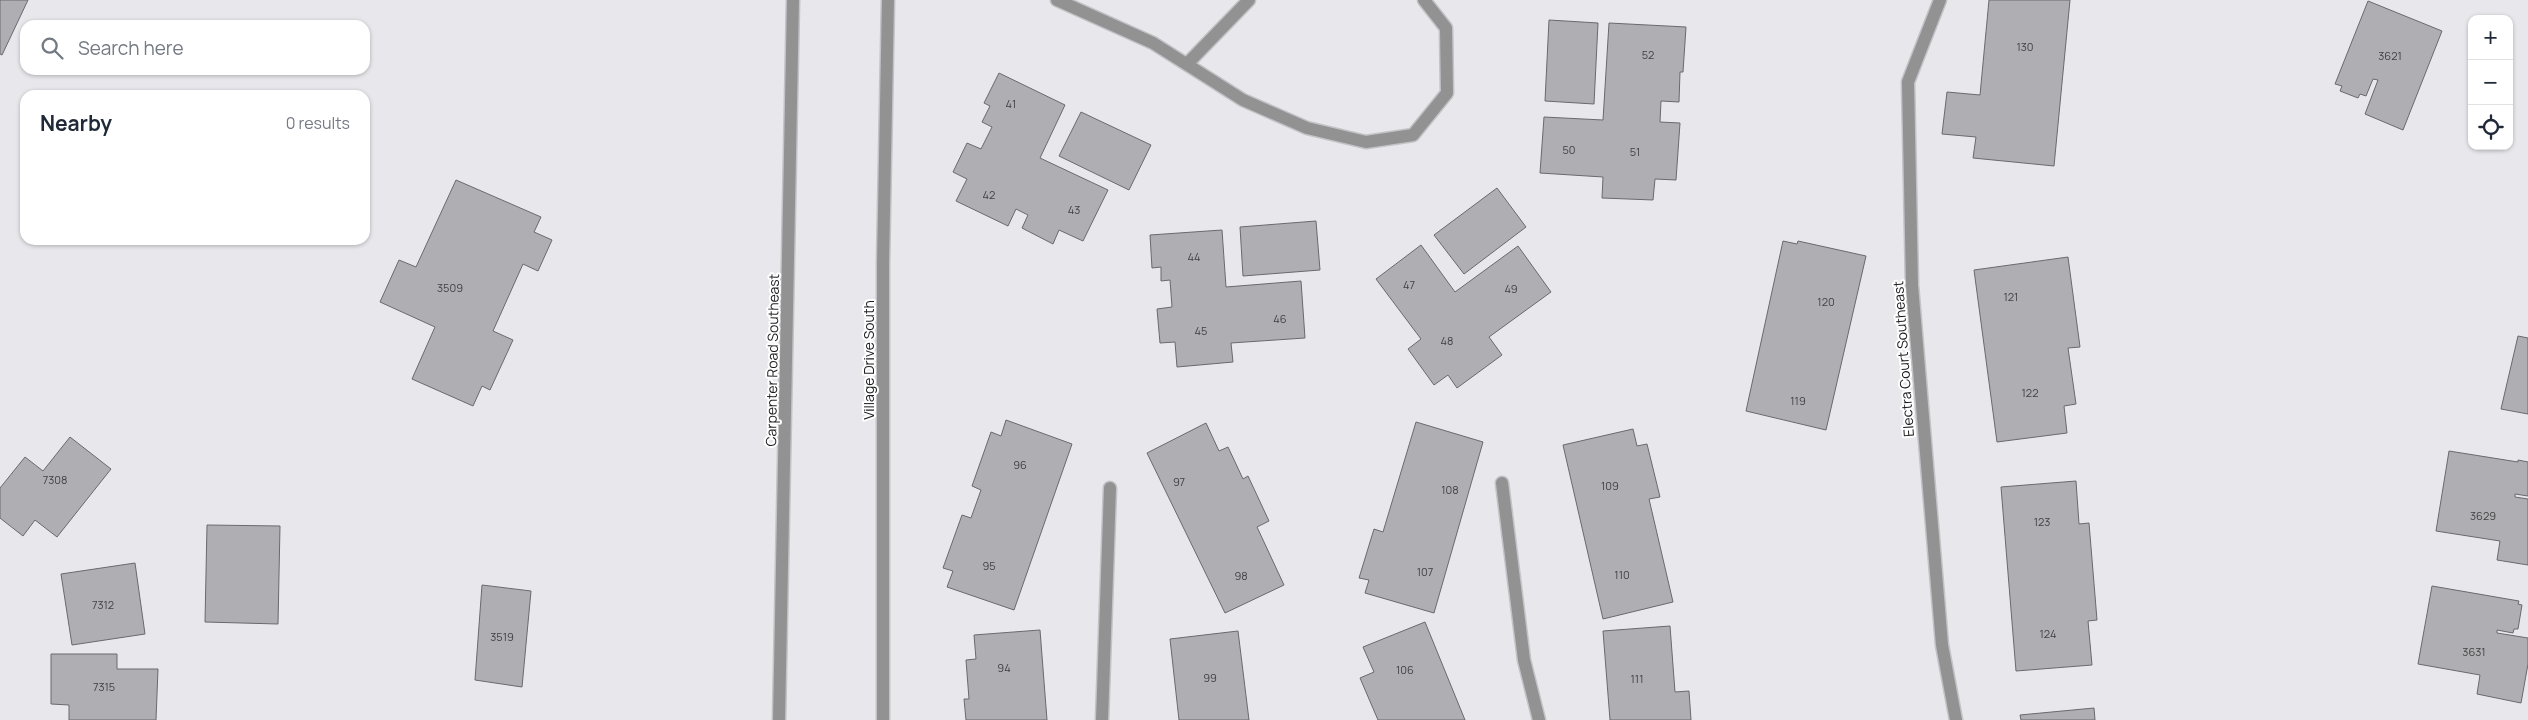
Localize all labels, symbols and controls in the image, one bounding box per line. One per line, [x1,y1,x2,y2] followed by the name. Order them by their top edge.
[2468,15,2513,150] map controls
[2468,15,2513,60] button: +
[20,20,370,75] search box
[38,34,66,62] icon: search
[78,35,184,61] text: Search here
[2016,39,2034,54] house number: 130
[1642,47,1654,62] house number: 52
[2378,48,2402,63] house number: 3621
[2468,60,2513,105] button: −
[1006,96,1016,111] house number: 41
[2468,105,2513,150] button: locate
[40,109,112,137] text: Nearby
[286,112,350,134] text: 0 results
[1562,142,1576,157] house number: 50
[1630,144,1640,159] house number: 51
[983,187,995,202] house number: 42
[1068,202,1080,217] house number: 43
[1187,249,1201,264] house number: 44
[761,273,783,446] street label: Carpenter Road Southeast
[1403,277,1415,292] house number: 47
[437,280,463,295] house number: 3509
[1888,280,1918,438] street label: Electra Court Southeast
[1504,281,1518,296] house number: 49
[2004,289,2018,304] house number: 121
[1817,294,1835,309] house number: 120
[859,300,878,420] street label: Village Drive South
[1273,311,1287,326] house number: 46
[1195,323,1207,338] house number: 45
[1441,333,1453,348] house number: 48
[2022,385,2038,400] house number: 122
[1790,393,1806,408] house number: 119
[1013,457,1027,472] house number: 96
[43,472,67,487] house number: 7308
[1173,474,1185,489] house number: 97
[1601,478,1619,493] house number: 109
[1441,482,1459,497] house number: 108
[2470,508,2496,523] house number: 3629
[2034,514,2050,529] house number: 123
[982,558,996,573] house number: 95
[1417,564,1433,579] house number: 107
[1614,567,1630,582] house number: 110
[1234,568,1248,583] house number: 98
[92,597,114,612] house number: 7312
[2040,626,2056,641] house number: 124
[490,629,514,644] house number: 3519
[2462,644,2486,659] house number: 3631
[997,660,1011,675] house number: 94
[1396,662,1414,677] house number: 106
[1203,670,1217,685] house number: 99
[1631,671,1643,686] house number: 111
[93,679,115,694] house number: 7315

